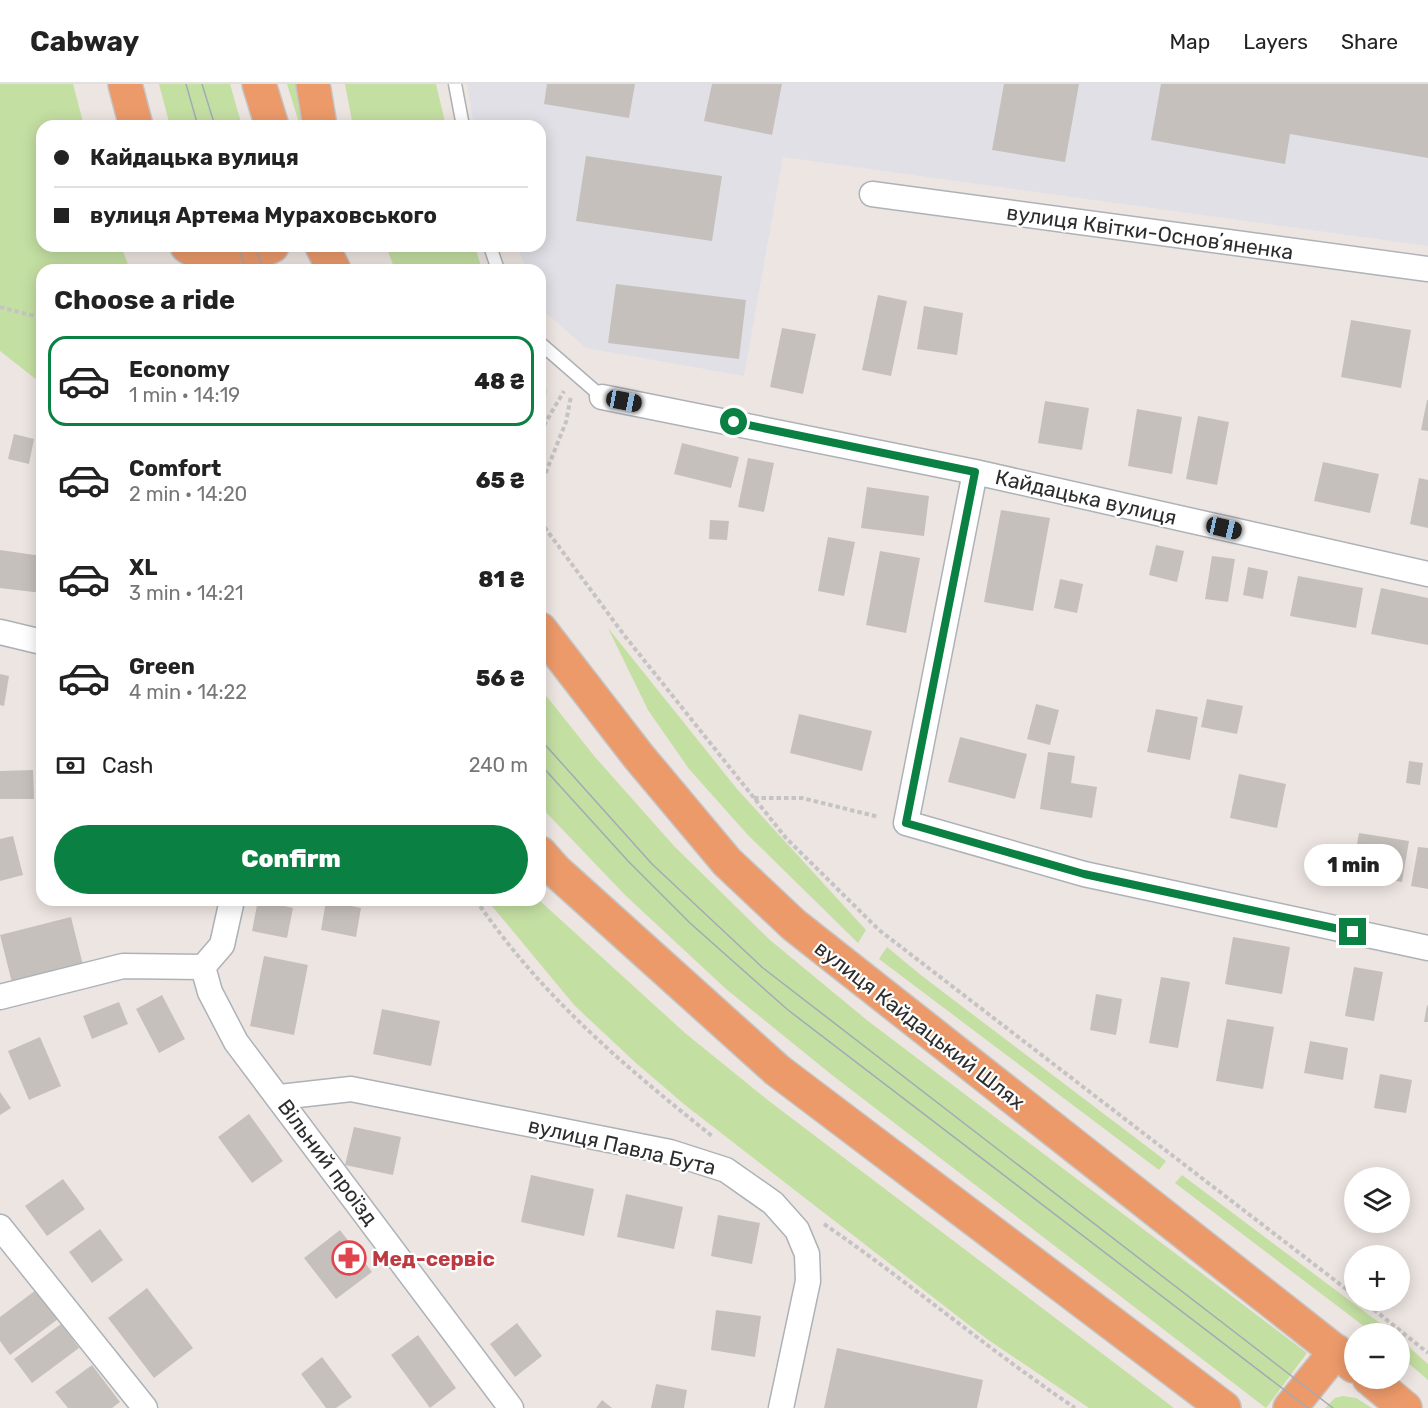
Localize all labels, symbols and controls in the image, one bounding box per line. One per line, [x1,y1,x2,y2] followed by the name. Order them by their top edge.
[30,25,139,58] text: Cabway
[1169,29,1210,54] text: Map
[1243,29,1308,54] text: Layers
[1341,29,1398,54] text: Share
[90,144,299,171] text: Кайдацька вулиця
[1005,200,1295,264] street label: вулиця Квітки-Основʼяненка
[90,202,437,229] text: вулиця Артема Мураховського
[54,284,235,316] text: Choose a ride
[57,354,111,408] icon: car
[129,356,230,383] text: Economy
[474,368,525,395] text: 48 ₴
[129,383,240,407] text: 1 min · 14:19
[605,389,643,413] car
[720,408,747,435] route start
[57,453,111,507] icon: car
[129,455,221,482] text: Comfort
[993,464,1179,530] street label: Кайдацька вулиця
[476,467,525,494] text: 65 ₴
[129,482,247,506] text: 2 min · 14:20
[1204,515,1244,541] car
[57,552,111,606] icon: car
[129,554,157,581] text: XL
[478,566,525,593] text: 81 ₴
[129,581,243,605] text: 3 min · 14:21
[57,651,111,705] icon: car
[129,653,195,680] text: Green
[476,665,525,692] text: 56 ₴
[129,680,247,704] text: 4 min · 14:22
[54,749,87,782] icon: cash
[102,752,153,779] text: Cash
[469,753,528,777] text: 240 m
[54,825,528,894] button: Confirm
[1304,845,1402,887] callout: 1 min
[1327,853,1380,877] text: 1 min
[1339,918,1366,945] route end
[810,935,1030,1115] street label: вулиця Кайдацький Шлях
[273,1094,383,1230] street label: Вільний проїзд
[526,1112,718,1180] street label: вулиця Павла Бута
[1344,1167,1410,1389] map controls
[1344,1167,1410,1233] button: layers
[331,1240,367,1276] pharmacy icon: Мед-сервіс
[1344,1245,1410,1311] button: +
[372,1246,495,1271] place label: Мед-сервіс
[1344,1323,1410,1389] button: −

